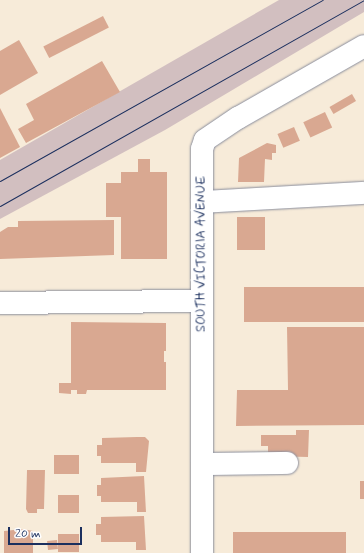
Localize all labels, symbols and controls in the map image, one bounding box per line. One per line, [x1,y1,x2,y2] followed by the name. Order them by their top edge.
[194,176,210,332] street label: SOUTH VICTORIA AVENUE
[10,519,84,545] scale bar
[15,526,41,542] text: 20 m

